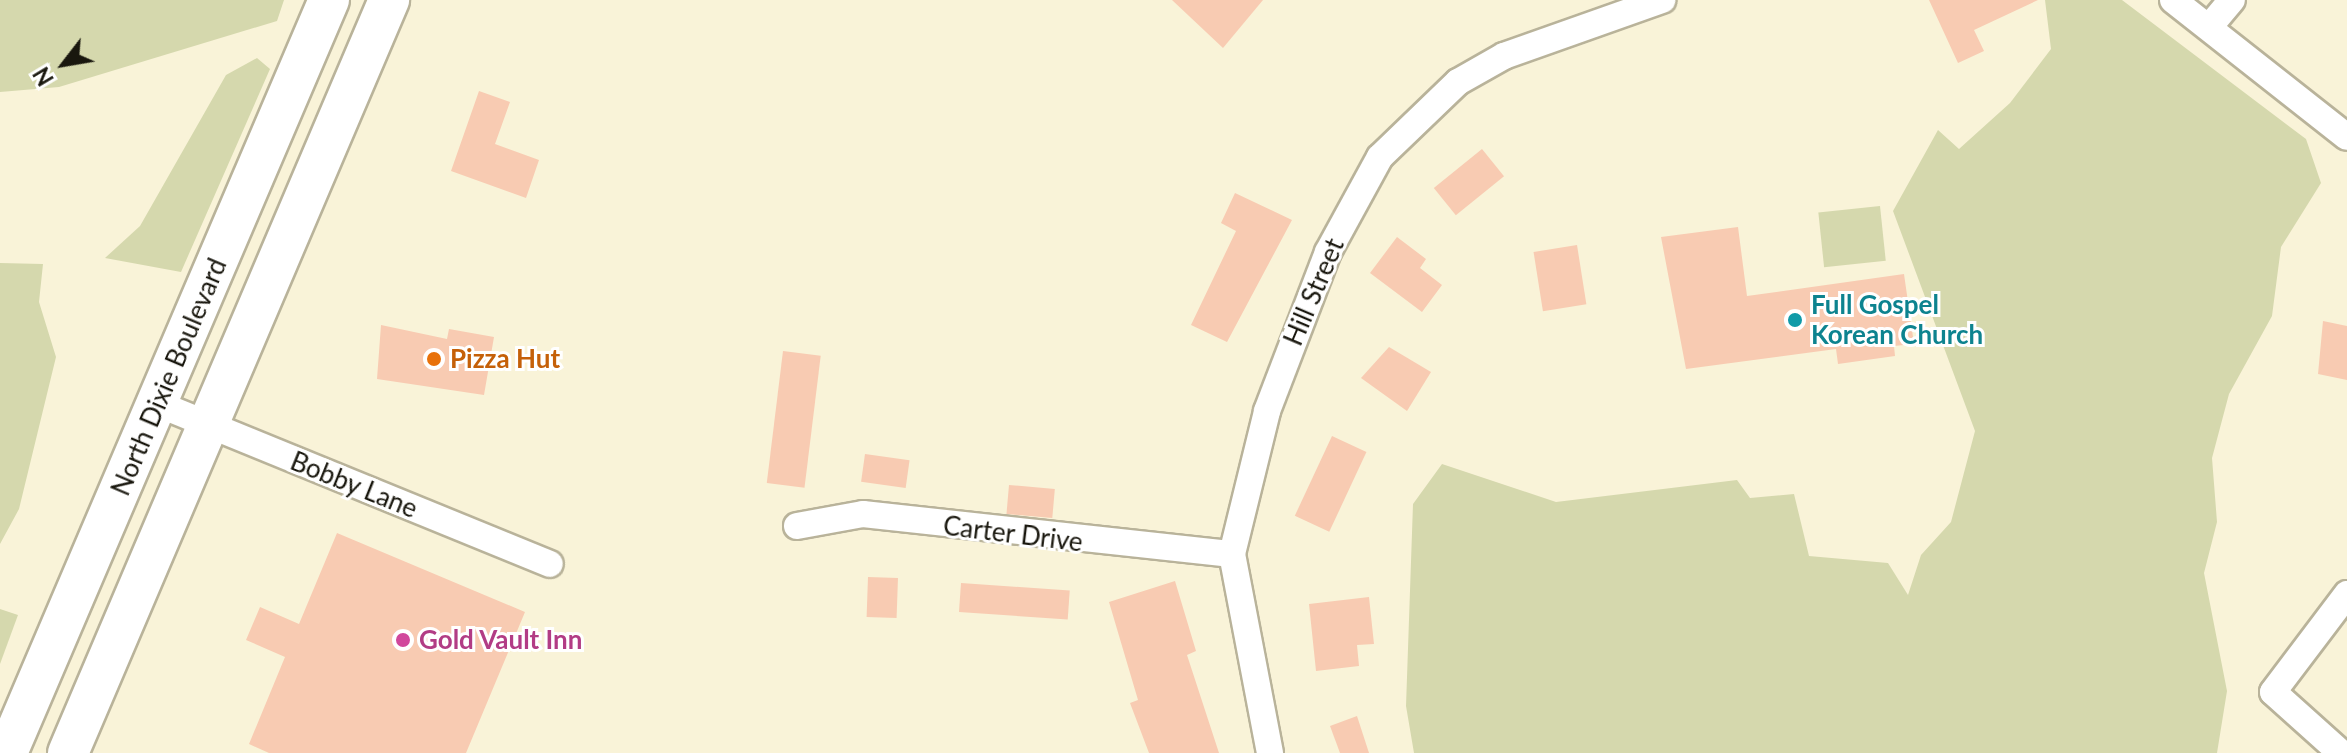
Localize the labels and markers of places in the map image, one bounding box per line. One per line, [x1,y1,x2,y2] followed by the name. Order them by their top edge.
[1811,289,1983,350] place label: Full Gospel Korean Church
[1786,311,1804,329] marker: Full Gospel Korean Church
[450,343,560,375] place label: Pizza Hut
[425,350,443,368] marker: Pizza Hut
[419,624,583,656] place label: Gold Vault Inn
[394,631,412,649] marker: Gold Vault Inn

